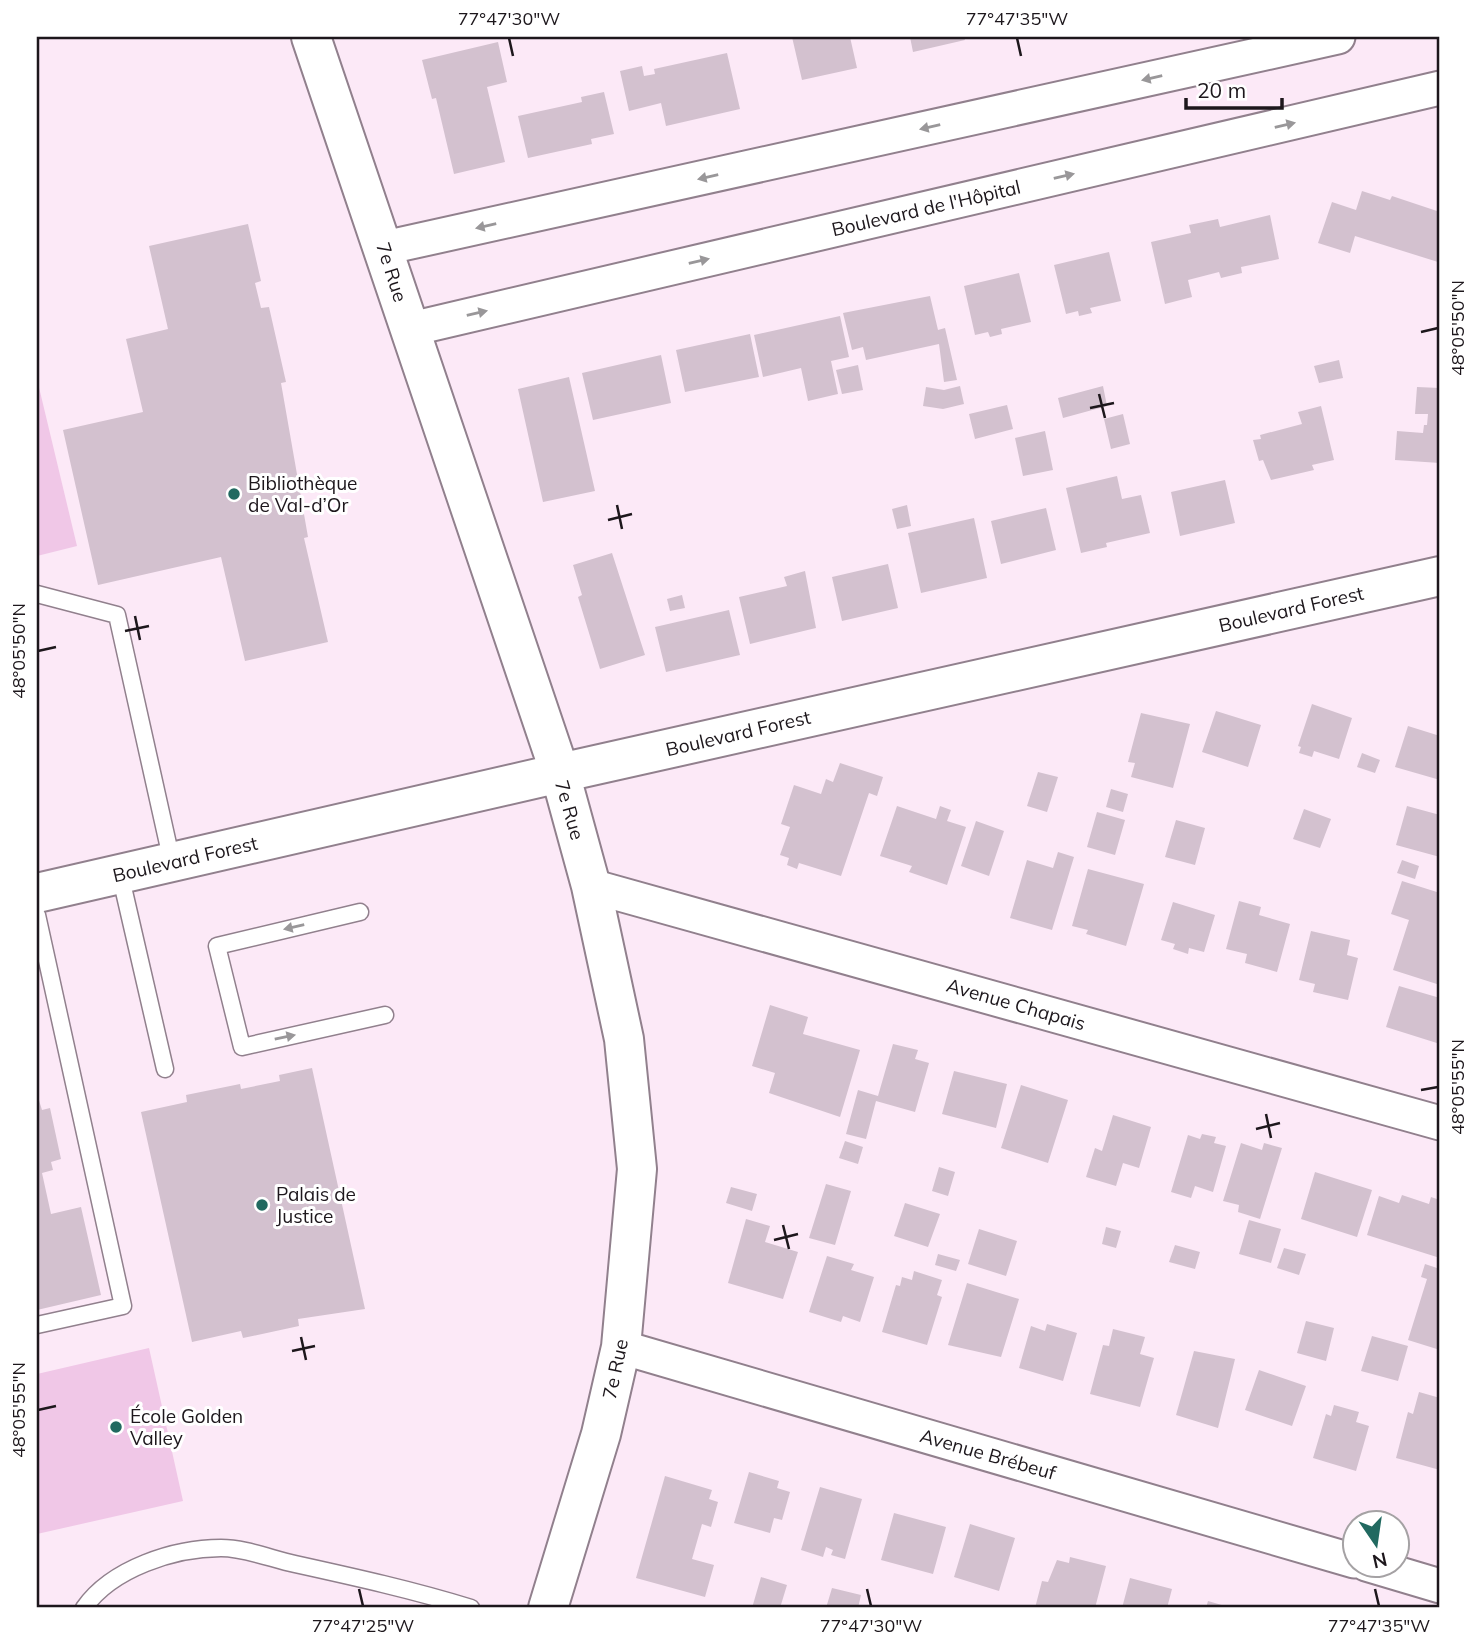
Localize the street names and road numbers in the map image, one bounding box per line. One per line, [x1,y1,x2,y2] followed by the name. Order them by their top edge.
[829,175,1023,241] street label: Boulevard de l'Hôpital
[371,239,413,305] street label: 7e Rue
[1216,581,1366,637] street label: Boulevard Forest
[663,705,813,761] street label: Boulevard Forest
[550,777,590,843] street label: 7e Rue
[110,831,260,887] street label: Boulevard Forest
[944,973,1088,1035] street label: Avenue Chapais
[597,1337,633,1401] street label: 7e Rue
[917,1423,1059,1485] street label: Avenue Brébeuf

